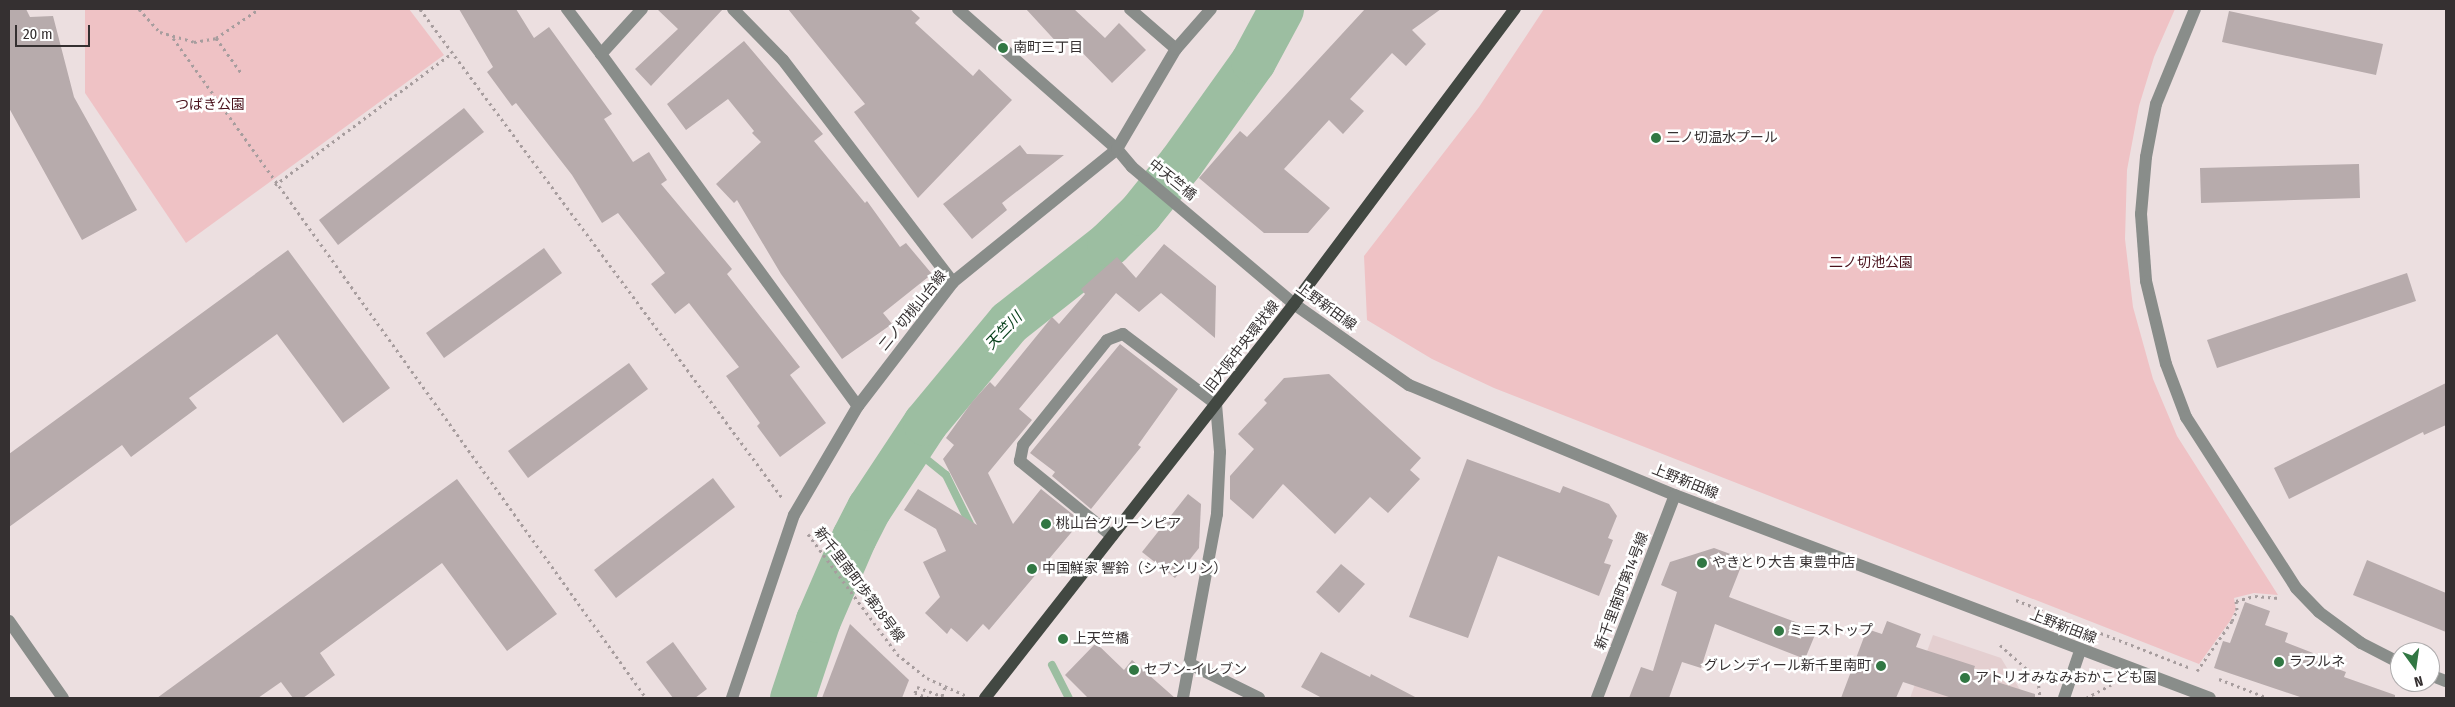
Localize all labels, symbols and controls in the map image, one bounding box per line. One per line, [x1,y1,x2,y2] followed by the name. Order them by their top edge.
[18,15,92,47] scale bar
[23,25,53,43] text: 20 m
[1013,40,1083,56] place label: 南町三丁目
[997,42,1009,54] marker: 南町三丁目
[175,97,245,113] park label: つばき公園
[1666,130,1778,146] place label: 二ノ切温水プール
[1650,132,1662,144] marker: 二ノ切温水プール
[1145,156,1199,204] street label: 中天竺橋
[1829,255,1913,271] park label: 二ノ切池公園
[876,268,950,354] street label: 二ノ切桃山台線
[1293,280,1359,334] street label: 上野新田線
[1201,298,1283,396] street label: 旧大阪中央環状線
[982,309,1026,353] water label: 天竺川
[1649,461,1721,503] street label: 上野新田線
[1056,516,1182,532] place label: 桃山台グリーンピア
[1040,518,1052,530] marker: 桃山台グリーンピア
[810,524,908,646] street label: 新千里南町歩第28号線
[1592,530,1652,652] street label: 新千里南町第14号線
[1712,555,1855,571] place label: やきとり大吉 東豊中店
[1696,557,1708,569] marker: やきとり大吉 東豊中店
[1042,561,1227,577] place label: 中国鮮家 響鈴（シャンリン）
[1026,563,1038,575] marker: 中国鮮家 響鈴（シャンリン）
[2027,607,2099,647] street label: 上野新田線
[1789,623,1873,639] place label: ミニストップ
[1773,625,1785,637] marker: ミニストップ
[1073,631,1129,647] place label: 上天竺橋
[1057,633,1069,645] marker: 上天竺橋
[2390,642,2440,692] north arrow
[2289,654,2345,670] place label: ラフルネ
[2273,656,2285,668] marker: ラフルネ
[1703,658,1871,674] place label: グレンディール新千里南町
[1875,660,1887,672] marker: グレンディール新千里南町
[1144,662,1247,678] place label: セブン-イレブン
[1128,664,1140,676] marker: セブン-イレブン
[1975,670,2157,686] place label: アトリオみなみおかこども園
[1959,672,1971,684] marker: アトリオみなみおかこども園
[2412,672,2425,690] text: N

